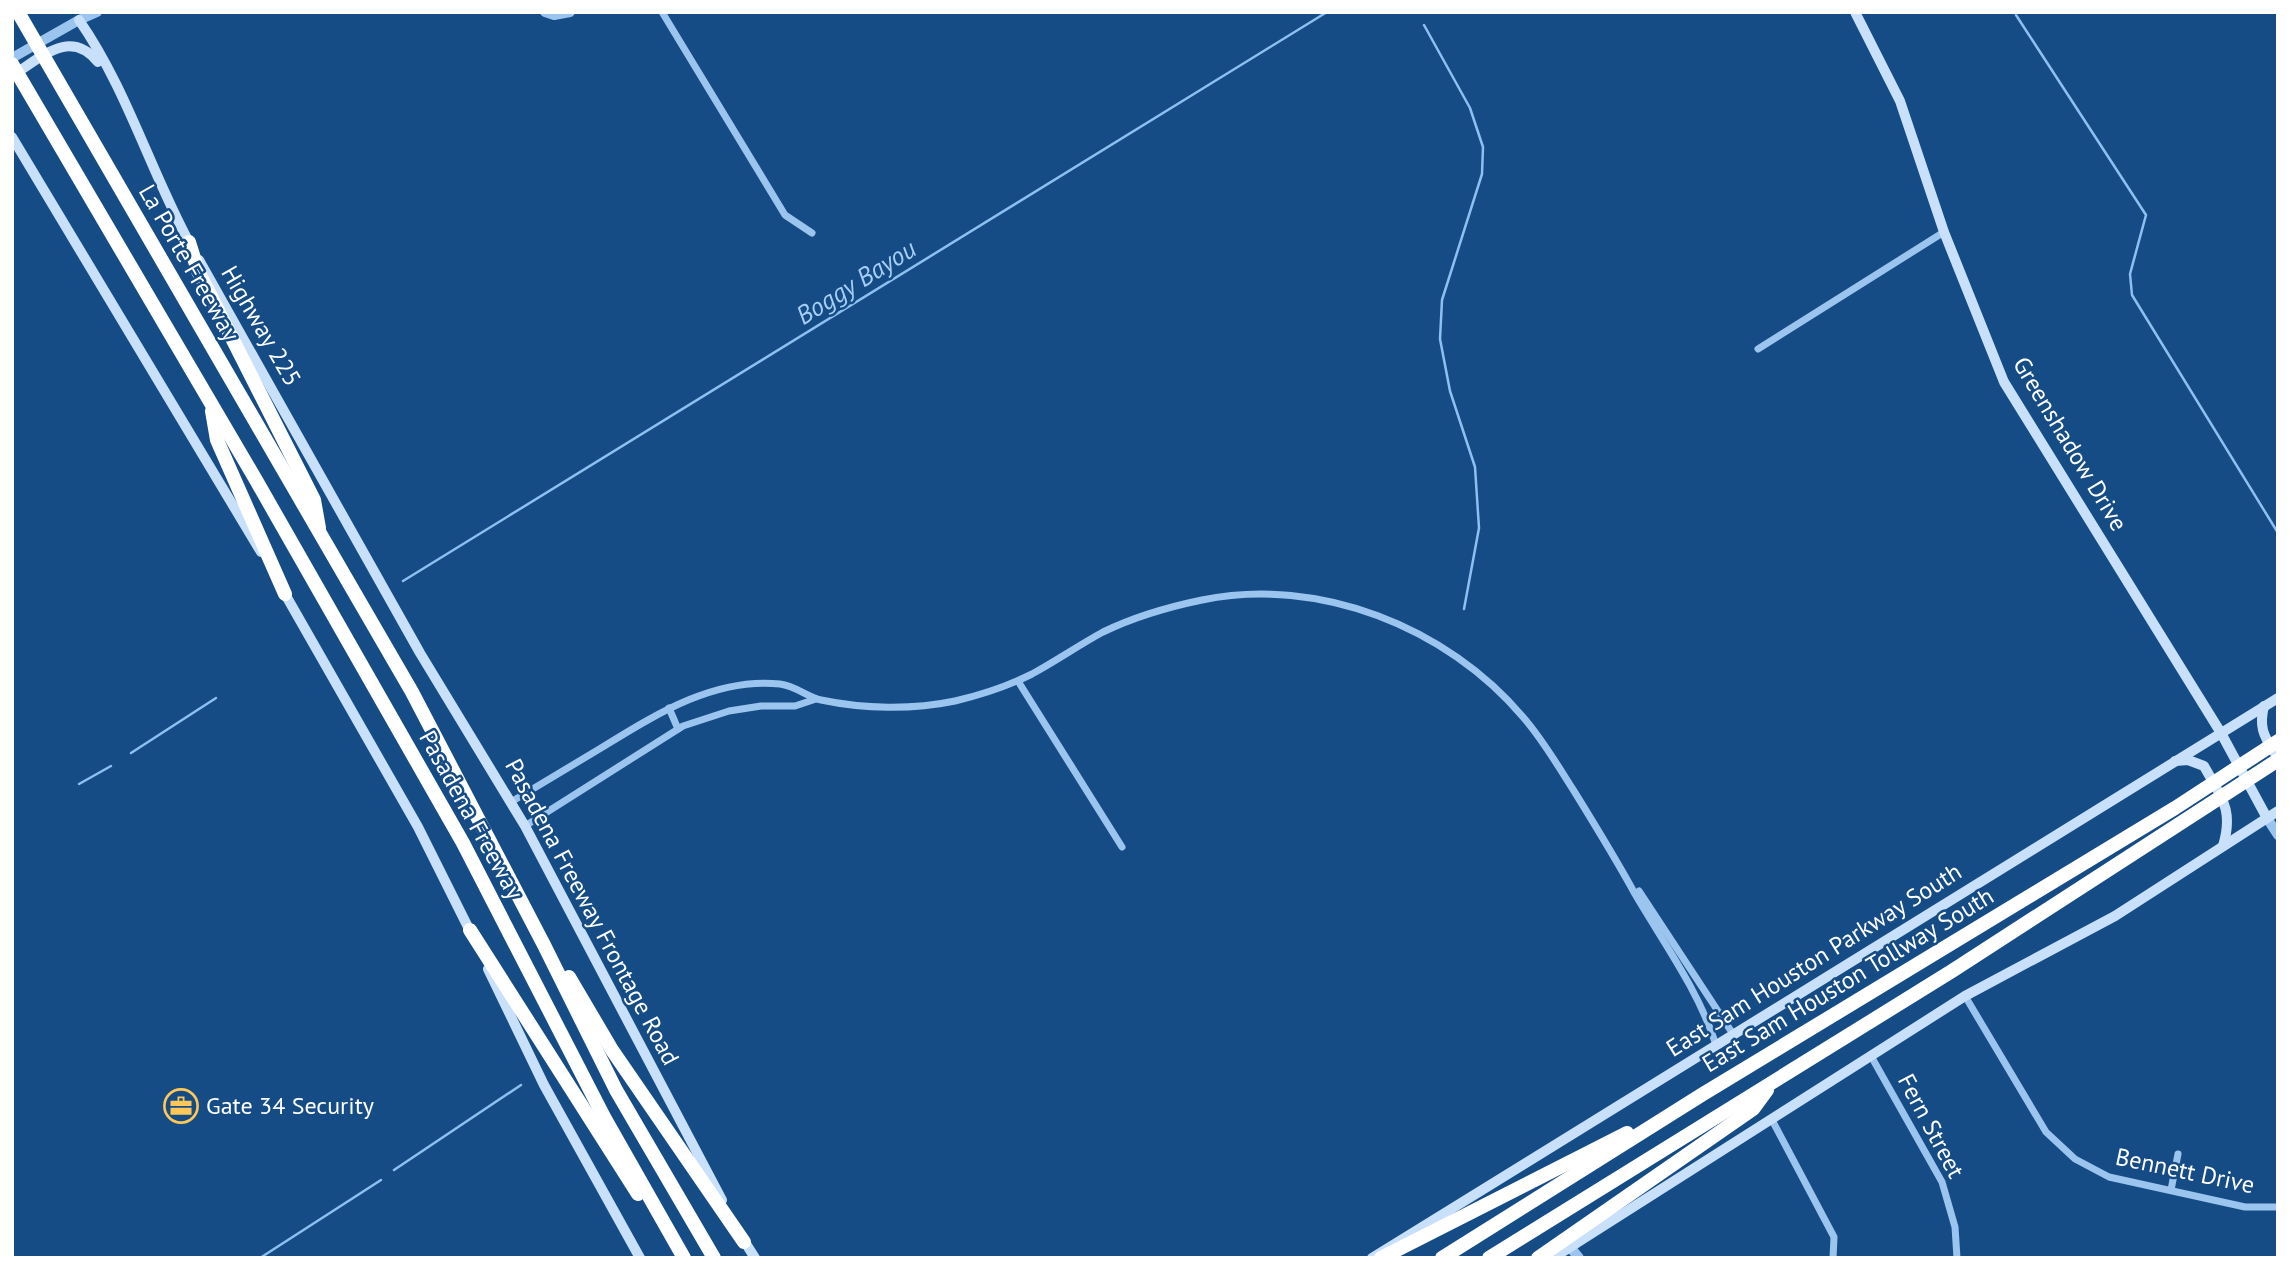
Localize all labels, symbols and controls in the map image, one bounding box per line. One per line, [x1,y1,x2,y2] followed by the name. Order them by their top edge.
[132,179,247,347] street label: La Porte Freeway
[789,232,922,332] water label: Boggy Bayou
[214,260,308,392] street label: Highway 225
[2006,351,2135,537] street label: Greenshadow Drive
[412,725,531,905] street label: Pasadena Freeway
[498,753,687,1070] street label: Pasadena Freeway Frontage Road
[1660,856,1967,1063] street label: East Sam Houston Parkway South
[1696,880,1999,1079] street label: East Sam Houston Tollway South
[1891,1068,1972,1183] street label: Fern Street
[162,1087,200,1125] office icon: Gate 34 Security
[206,1090,374,1121] place label: Gate 34 Security
[2113,1141,2257,1200] street label: Bennett Drive

